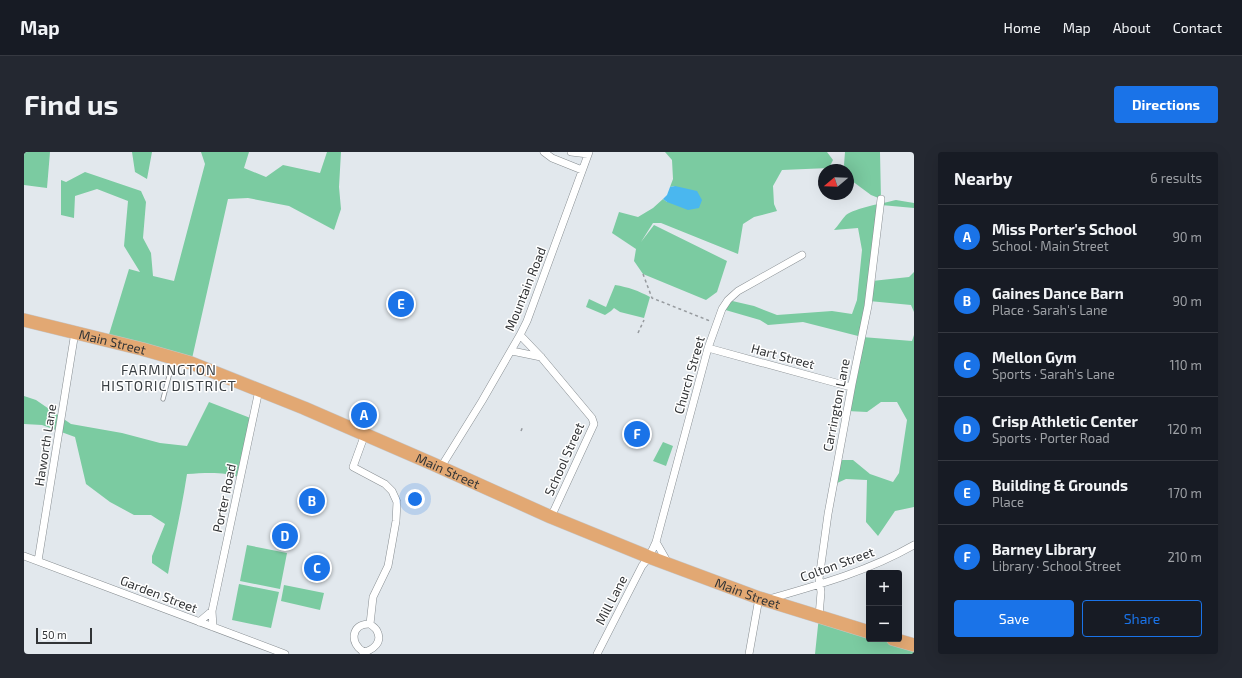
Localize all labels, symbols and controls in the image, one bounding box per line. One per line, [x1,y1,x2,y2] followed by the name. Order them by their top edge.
[20,16,60,39] text: Map
[1004,19,1041,36] text: Home
[1063,19,1091,36] text: Map
[1113,19,1151,36] text: About
[1173,19,1222,36] text: Contact
[1114,86,1218,123] button: Directions
[24,87,118,121] text: Find us
[818,164,854,200] north arrow
[954,168,1012,188] text: Nearby
[1150,170,1202,186] text: 6 results
[992,220,1137,238] text: Miss Porter's School
[963,229,971,245] text: A
[1172,229,1202,245] text: 90 m
[992,238,1109,254] text: School · Main Street
[501,245,549,333] street label: Mountain Road
[992,284,1124,302] text: Gaines Dance Barn
[388,289,414,319] pin: E
[963,293,971,309] text: B
[1172,293,1202,309] text: 90 m
[992,302,1108,318] text: Place · Sarah's Lane
[77,326,148,358] street label: Main Street
[670,334,708,416] street label: Church Street
[750,340,817,372] street label: Hart Street
[992,348,1077,366] text: Mellon Gym
[819,357,853,453] street label: Carrington Lane
[963,357,971,373] text: C
[1170,357,1202,373] text: 110 m
[101,361,237,394] district label: FARMINGTON HISTORIC DISTRICT
[992,366,1115,382] text: Sports · Sarah's Lane
[351,400,377,430] pin: A
[31,403,59,487] street label: Haworth Lane
[992,412,1138,430] text: Crisp Athletic Center
[624,419,650,449] pin: F
[541,420,587,498] street label: School Street
[963,421,971,437] text: D
[1167,421,1202,437] text: 120 m
[992,430,1110,446] text: Sports · Porter Road
[413,450,482,492] street label: Main Street
[209,462,239,534] street label: Porter Road
[992,476,1128,494] text: Building & Grounds
[963,485,971,501] text: E
[1168,485,1202,501] text: 170 m
[299,486,325,516] pin: B
[405,489,425,509] your location
[992,494,1024,510] text: Place
[272,521,298,551] pin: D
[992,540,1096,558] text: Barney Library
[798,543,876,585] street label: Colton Street
[963,549,971,565] text: F
[1167,549,1202,565] text: 210 m
[304,553,330,583] pin: C
[992,558,1121,574] text: Library · School Street
[866,570,902,642] map controls
[866,570,902,606] button: +
[118,572,200,616] street label: Garden Street
[592,573,630,627] street label: Mill Lane
[713,574,782,612] street label: Main Street
[954,600,1074,637] button: Save
[1082,600,1202,637] button: Share
[866,606,902,642] button: −
[36,626,92,645] scale bar
[42,628,67,641] text: 50 m

